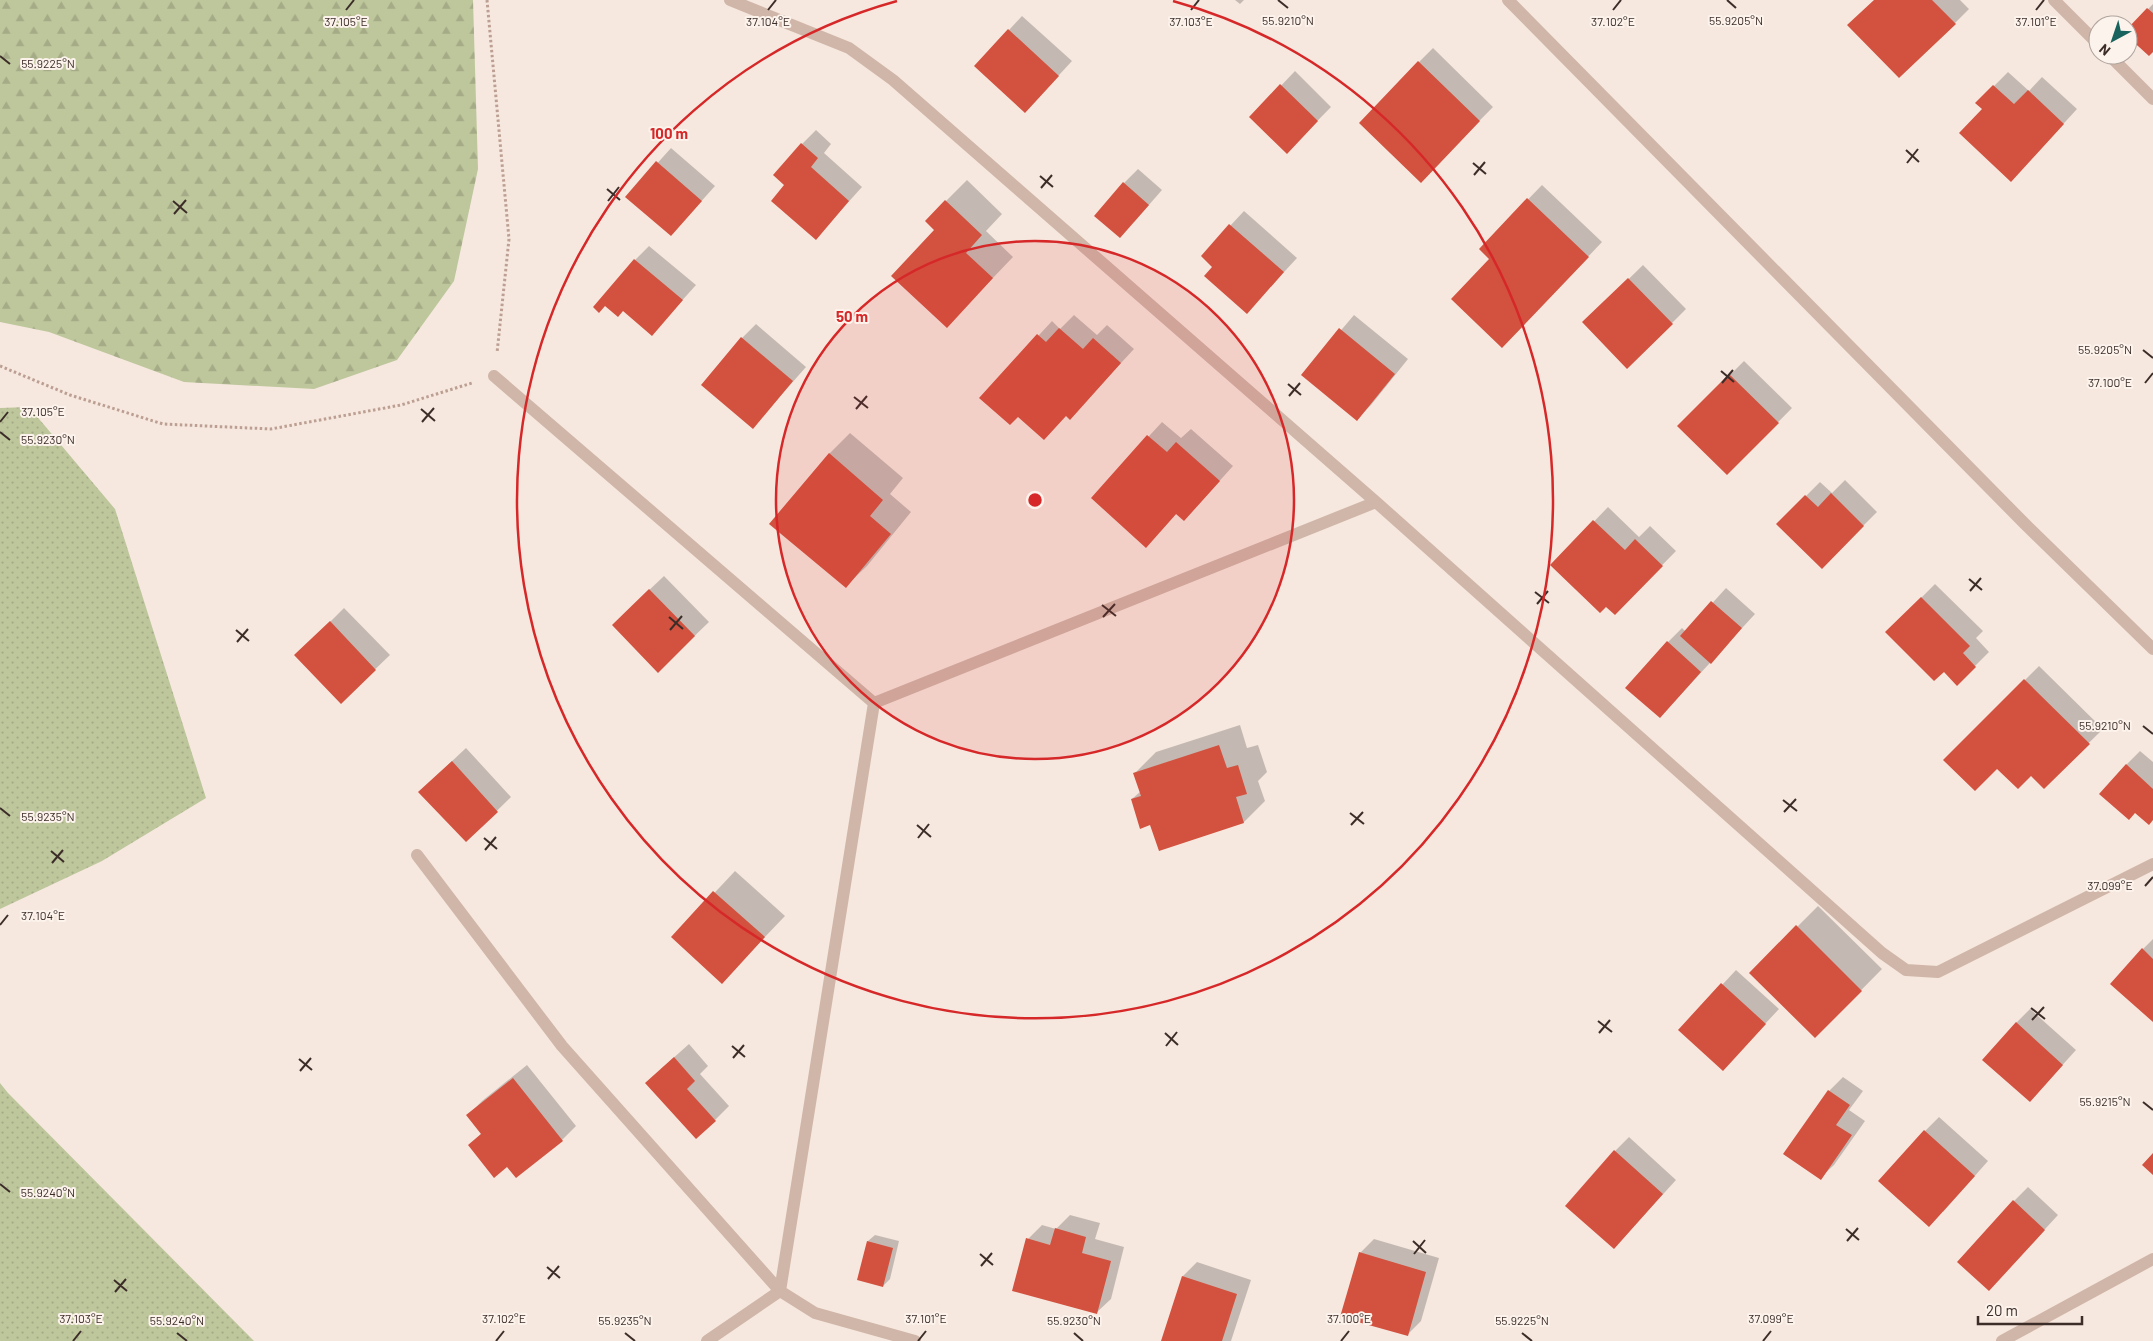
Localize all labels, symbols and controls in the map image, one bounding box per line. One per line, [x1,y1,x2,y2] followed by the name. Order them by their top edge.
[1262,13,1314,27] text: 55.9210°N
[1709,13,1763,27] text: 55.9205°N
[324,14,368,28] text: 37.105°E
[746,14,790,28] text: 37.104°E
[1169,14,1213,28] text: 37.103°E
[1591,14,1635,28] text: 37.102°E
[2015,14,2057,28] text: 37.101°E
[2088,15,2138,65] north arrow
[2095,41,2113,60] text: N
[21,56,75,70] text: 55.9225°N
[650,124,688,142] text: 100 m
[836,307,868,325] text: 50 m
[2078,342,2132,356] text: 55.9205°N
[2088,375,2132,389] text: 37.100°E
[21,404,65,418] text: 37.105°E
[21,432,75,446] text: 55.9230°N
[1026,491,1044,509] centre of rings
[2079,718,2131,732] text: 55.9210°N
[21,809,75,823] text: 55.9235°N
[2087,878,2133,892] text: 37.099°E
[21,908,65,922] text: 37.104°E
[2079,1094,2131,1108] text: 55.9215°N
[21,1185,75,1199] text: 55.9240°N
[1978,1294,2082,1326] scale bar
[1986,1301,2018,1319] text: 20 m
[59,1311,103,1325] text: 37.103°E
[482,1311,526,1325] text: 37.102°E
[905,1311,947,1325] text: 37.101°E
[1327,1311,1371,1325] text: 37.100°E
[1748,1311,1794,1325] text: 37.099°E
[150,1313,204,1327] text: 55.9240°N
[598,1313,652,1327] text: 55.9235°N
[1047,1313,1101,1327] text: 55.9230°N
[1495,1313,1549,1327] text: 55.9225°N

